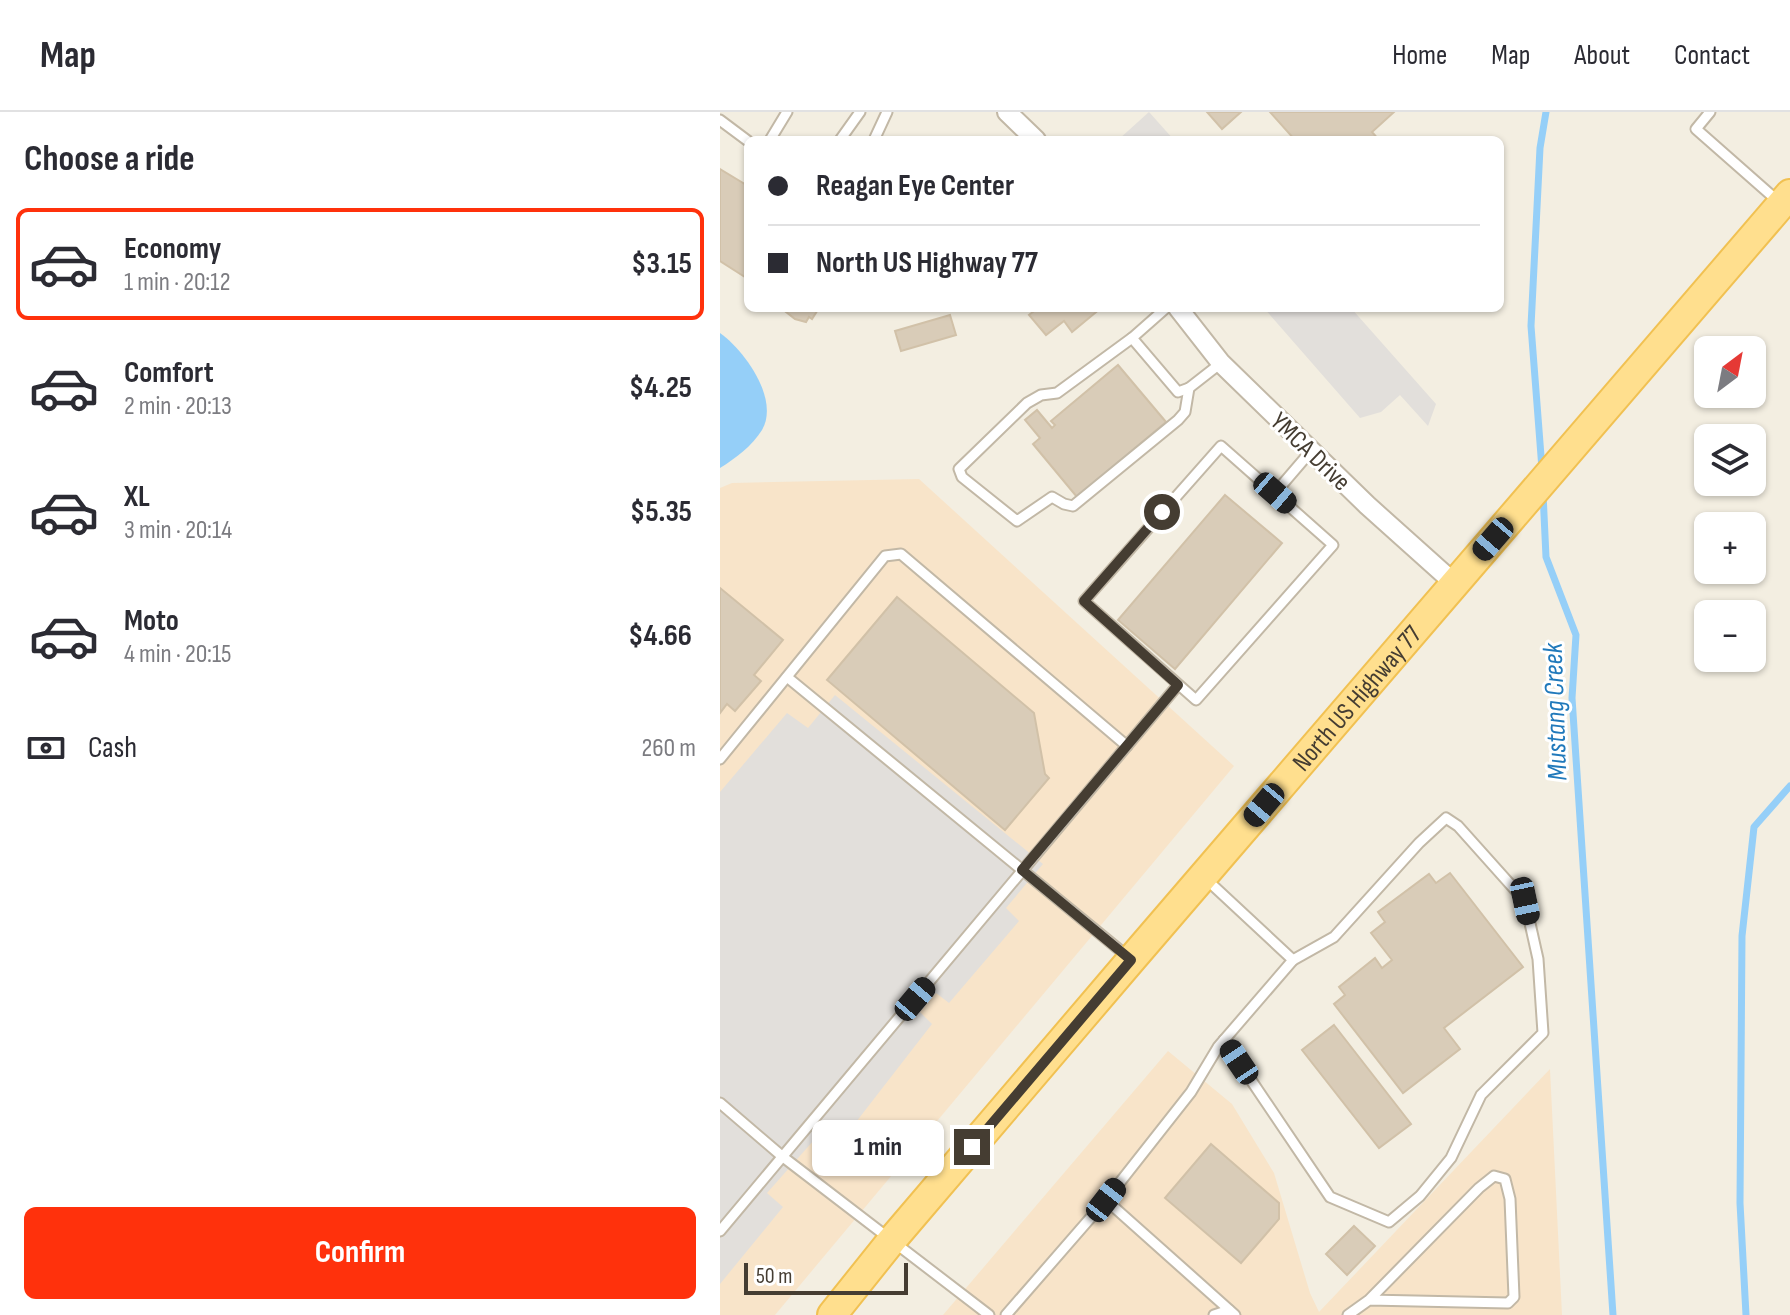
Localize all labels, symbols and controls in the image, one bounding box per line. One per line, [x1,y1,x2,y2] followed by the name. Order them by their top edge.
[40,33,96,78] text: Map
[1392,39,1447,72] text: Home
[1491,39,1530,72] text: Map
[1574,39,1630,72] text: About
[1674,39,1750,72] text: Contact
[24,138,195,181] text: Choose a ride
[816,168,1014,204] text: Reagan Eye Center
[28,228,100,300] icon: car
[124,231,221,267] text: Economy
[816,245,1038,281] text: North US Highway 77
[631,246,692,282] text: $3.15
[124,267,230,298] text: 1 min · 20:12
[1694,336,1766,408] north arrow
[1694,336,1766,672] map controls
[28,352,100,424] icon: car
[124,355,214,391] text: Comfort
[629,370,692,406] text: $4.25
[124,391,232,422] text: 2 min · 20:13
[1263,406,1357,498] street label: YMCA Drive
[1694,424,1766,496] button: layers
[1249,468,1301,518] car
[28,476,100,548] icon: car
[124,479,150,515] text: XL
[630,494,692,530] text: $5.35
[1144,494,1180,530] route start
[1694,512,1766,584] button: +
[1468,513,1518,565] car
[124,515,232,546] text: 3 min · 20:14
[28,600,100,672] icon: car
[1694,600,1766,672] button: −
[124,603,179,639] text: Moto
[628,618,692,654] text: $4.66
[1287,619,1429,778] street label: North US Highway 77
[124,639,232,670] text: 4 min · 20:15
[1537,641,1574,781] water label: Mustang Creek
[24,726,68,770] icon: cash
[88,730,137,766] text: Cash
[641,733,696,764] text: 260 m
[1239,779,1289,831] car
[1508,875,1542,927] car
[890,973,940,1025] car
[1216,1035,1262,1089] car
[812,1119,944,1175] callout: 1 min
[954,1129,990,1165] route end
[854,1132,902,1163] text: 1 min
[1082,1174,1130,1226] car
[24,1207,696,1299] button: Confirm
[744,1259,908,1295] scale bar
[756,1263,792,1290] text: 50 m

